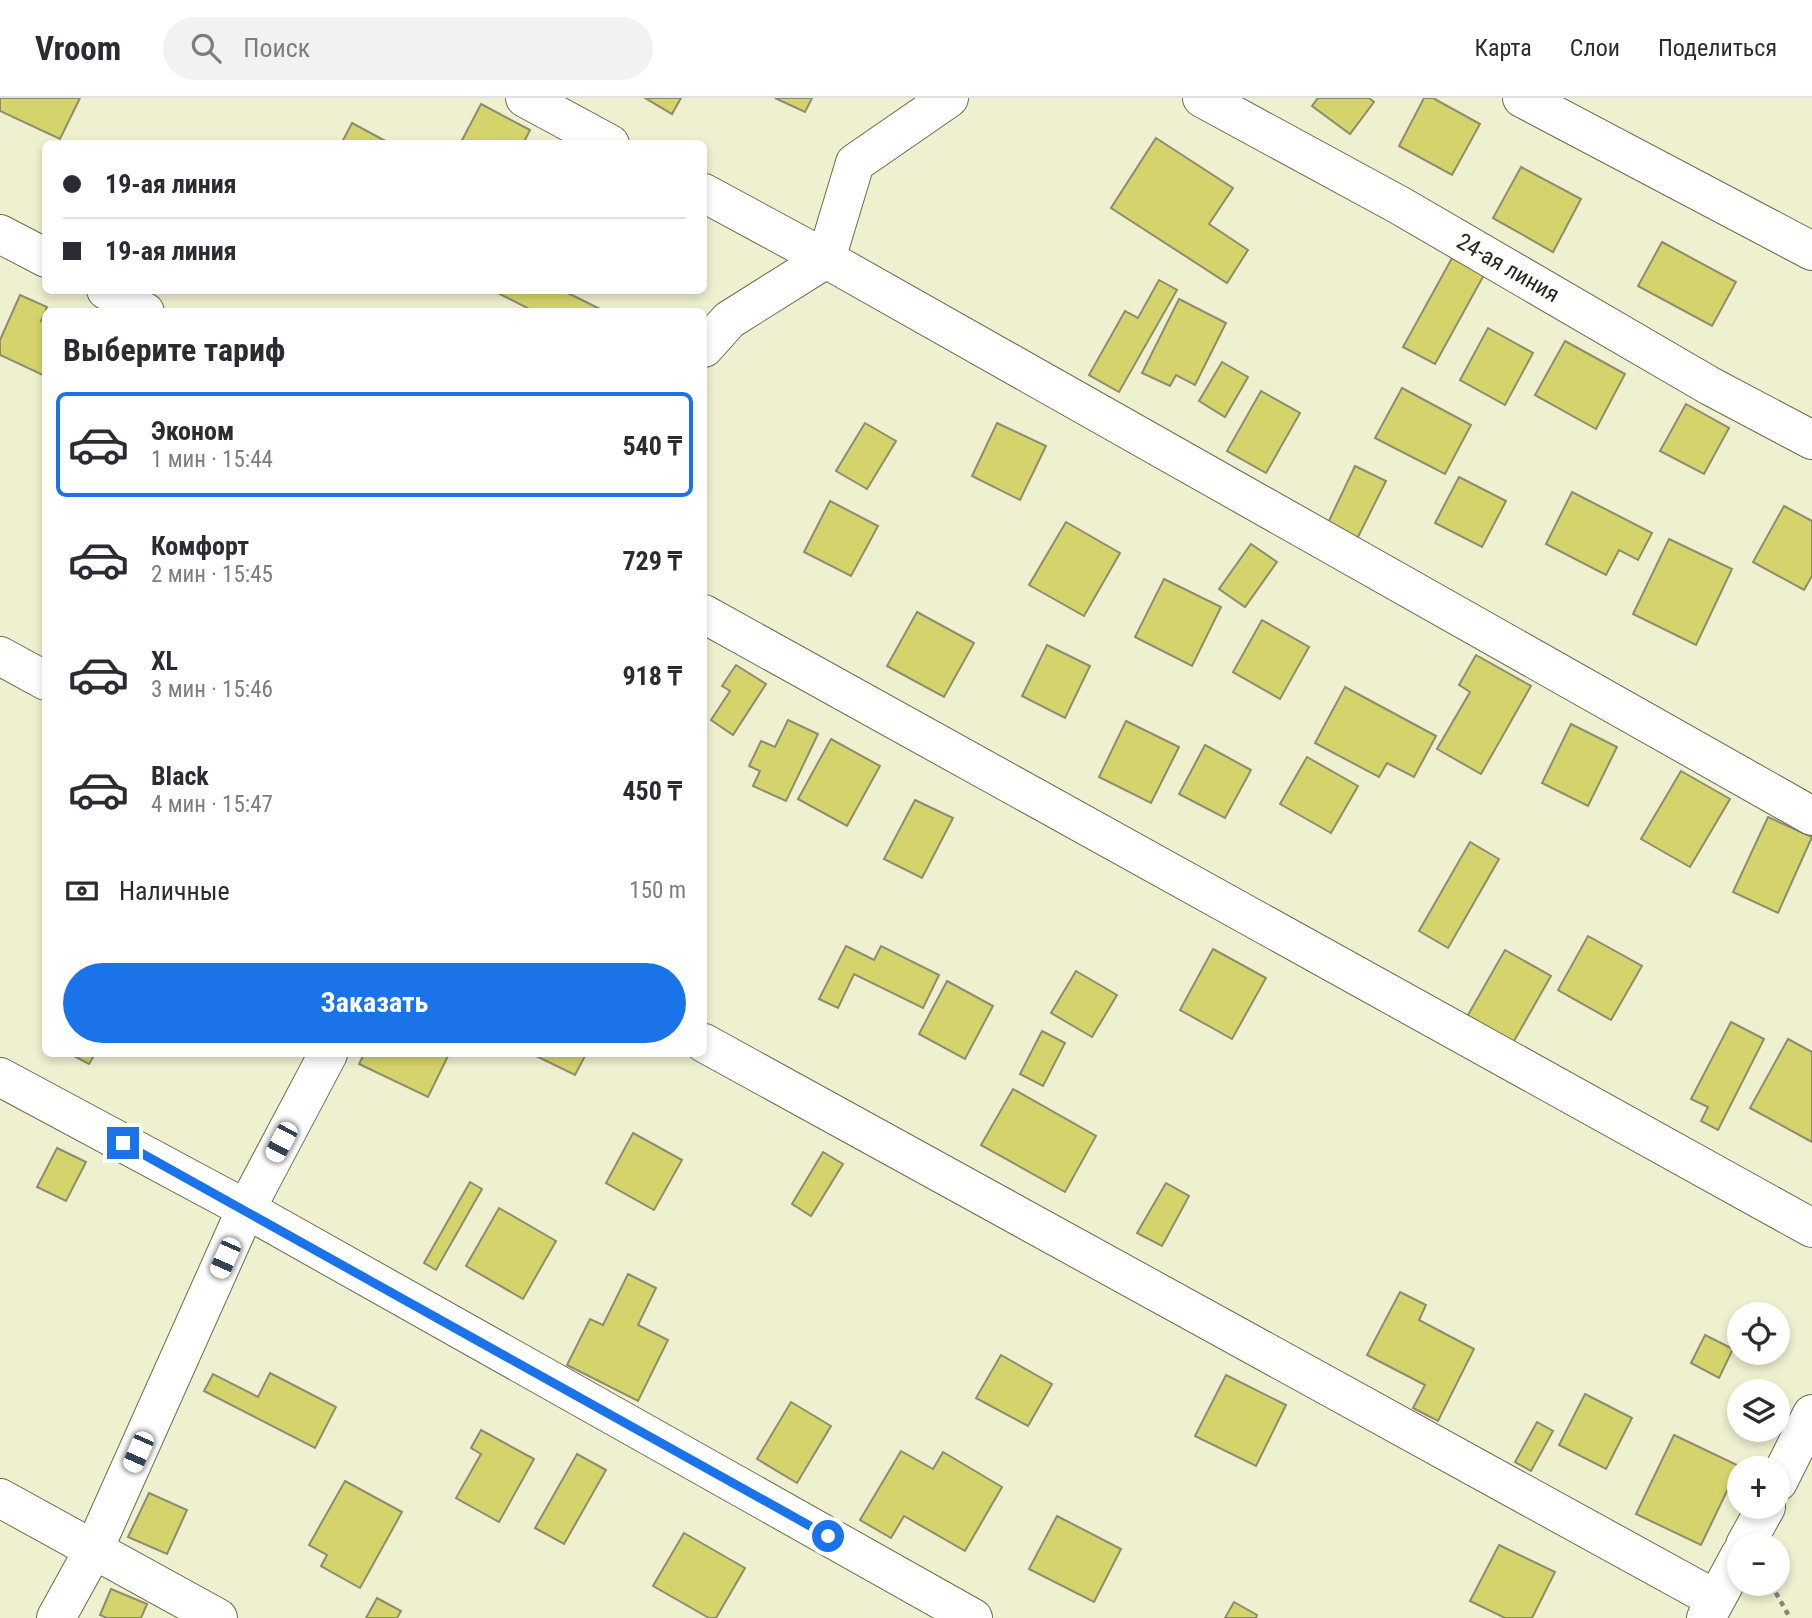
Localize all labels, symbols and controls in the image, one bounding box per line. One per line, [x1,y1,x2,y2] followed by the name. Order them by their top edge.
[163,17,653,80] search box
[35,29,121,68] text: Vroom
[187,29,225,67] icon: search
[243,33,310,63] text: Поиск
[1474,34,1532,62] text: Карта
[1570,34,1620,62] text: Слои
[1658,34,1777,62] text: Поделиться
[105,169,237,199] text: 19-ая линия
[1452,228,1564,308] street label: 24-ая линия
[105,236,237,266] text: 19-ая линия
[63,331,285,369] text: Выберите тариф
[67,413,130,476] icon: car
[151,416,234,446] text: Эконом
[622,431,682,461] text: 540 ₸
[151,446,273,473] text: 1 мин · 15:44
[67,528,130,591] icon: car
[151,531,249,561] text: Комфорт
[622,546,682,576] text: 729 ₸
[151,561,273,588] text: 2 мин · 15:45
[67,643,130,706] icon: car
[151,646,178,676] text: XL
[622,661,682,691] text: 918 ₸
[151,676,273,703] text: 3 мин · 15:46
[67,758,130,821] icon: car
[151,761,209,791] text: Black
[622,776,682,806] text: 450 ₸
[151,791,273,818] text: 4 мин · 15:47
[63,872,101,910] icon: cash
[119,876,230,906] text: Наличные
[629,877,686,904] text: 150 m
[63,963,686,1043] button: Заказать
[262,1119,301,1165] car
[107,1127,139,1159] route end
[207,1235,244,1281] car
[1727,1302,1790,1596] map controls
[1727,1302,1790,1365] button: locate
[1727,1379,1790,1442] button: layers
[120,1429,157,1475] car
[1727,1456,1790,1519] button: +
[812,1520,844,1552] route start
[1727,1533,1790,1596] button: −

